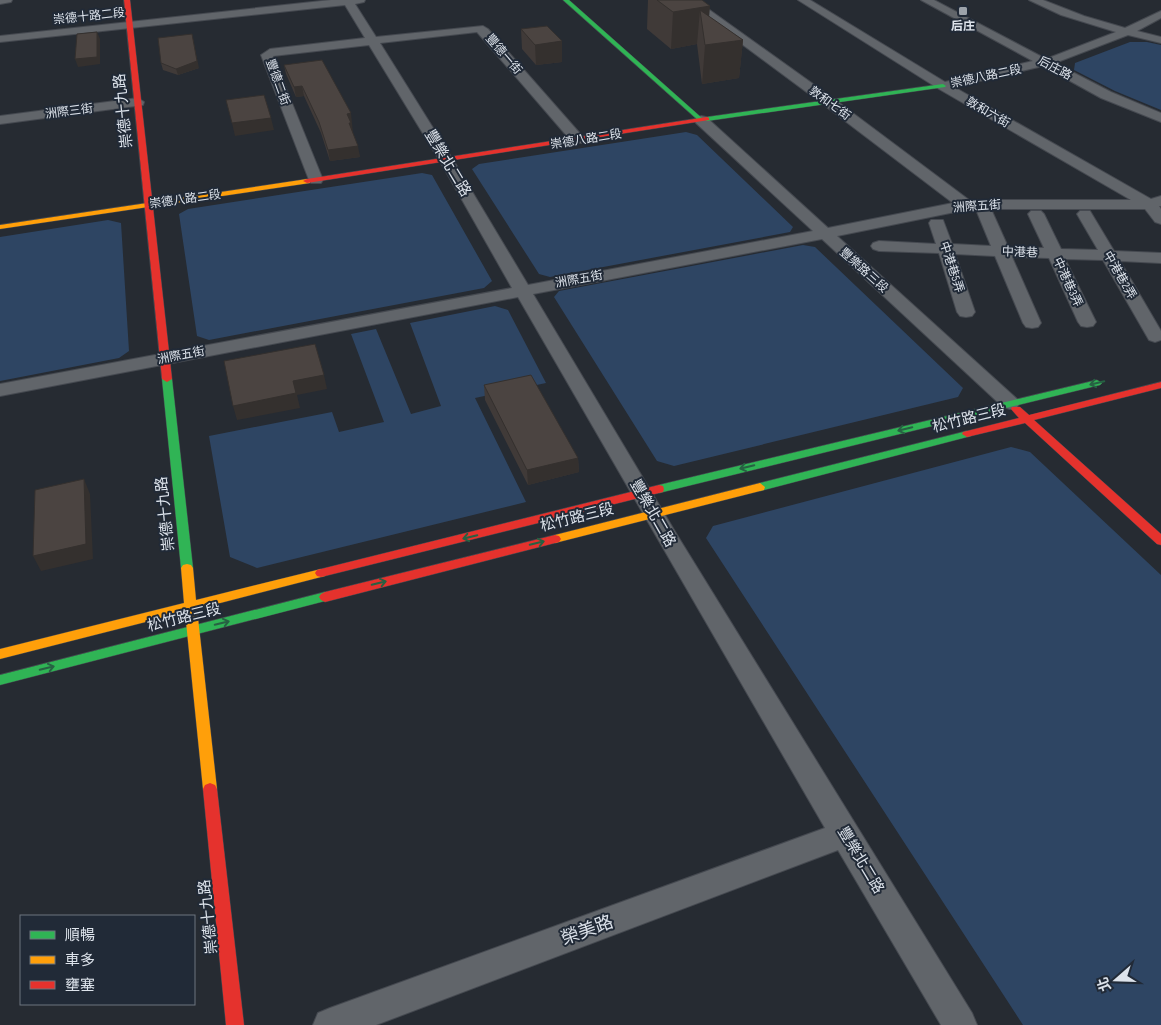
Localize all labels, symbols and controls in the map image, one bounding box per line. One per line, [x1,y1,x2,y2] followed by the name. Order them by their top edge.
[52,5,126,28] street label: 崇德十路二段
[957,5,969,17] marker: 后庄
[951,19,975,34] place label: 后庄
[482,31,525,77] street label: 豐德一街
[1035,53,1074,84] street label: 后庄路
[262,57,293,107] street label: 豐德二街
[949,62,1023,91] street label: 崇德八路二段
[110,73,137,149] street label: 崇德十九路
[806,83,854,124] street label: 敦和七街
[963,94,1012,131] street label: 敦和六街
[44,101,94,122] street label: 洲際三街
[420,126,475,200] street label: 豐樂北二路
[549,126,623,153] street label: 崇德八路二段
[148,187,222,212] street label: 崇德八路二段
[953,197,1002,216] street label: 洲際五街
[936,240,967,295] street label: 中港巷5弄
[1002,244,1038,261] street label: 中港巷
[836,245,891,296] street label: 豐樂路三段
[1100,249,1139,302] street label: 中港巷2弄
[1050,255,1086,309] street label: 中港巷3弄
[554,268,604,291] street label: 洲際五街
[156,344,206,367] street label: 洲際五街
[1089,379,1105,388] one-way arrow
[930,400,1008,437] street label: 松竹路三段
[897,425,913,434] one-way arrow
[739,463,755,472] one-way arrow
[152,476,179,552] street label: 崇德十九路
[626,476,680,550] street label: 豐樂北二路
[538,499,616,536] street label: 松竹路三段
[463,532,479,542] one-way arrow
[528,538,544,547] one-way arrow
[371,578,387,587] one-way arrow
[145,599,223,636] street label: 松竹路三段
[213,618,229,627] one-way arrow
[39,662,55,672] one-way arrow
[833,823,888,897] street label: 豐樂北二路
[195,879,222,955] street label: 崇德十九路
[558,911,616,950] street label: 榮美路
[20,915,195,1005] legend
[65,926,95,945] text: 順暢
[65,951,95,970] text: 車多
[1091,955,1141,1005] north arrow
[1094,975,1115,994] text: 北
[65,976,95,995] text: 壅塞

